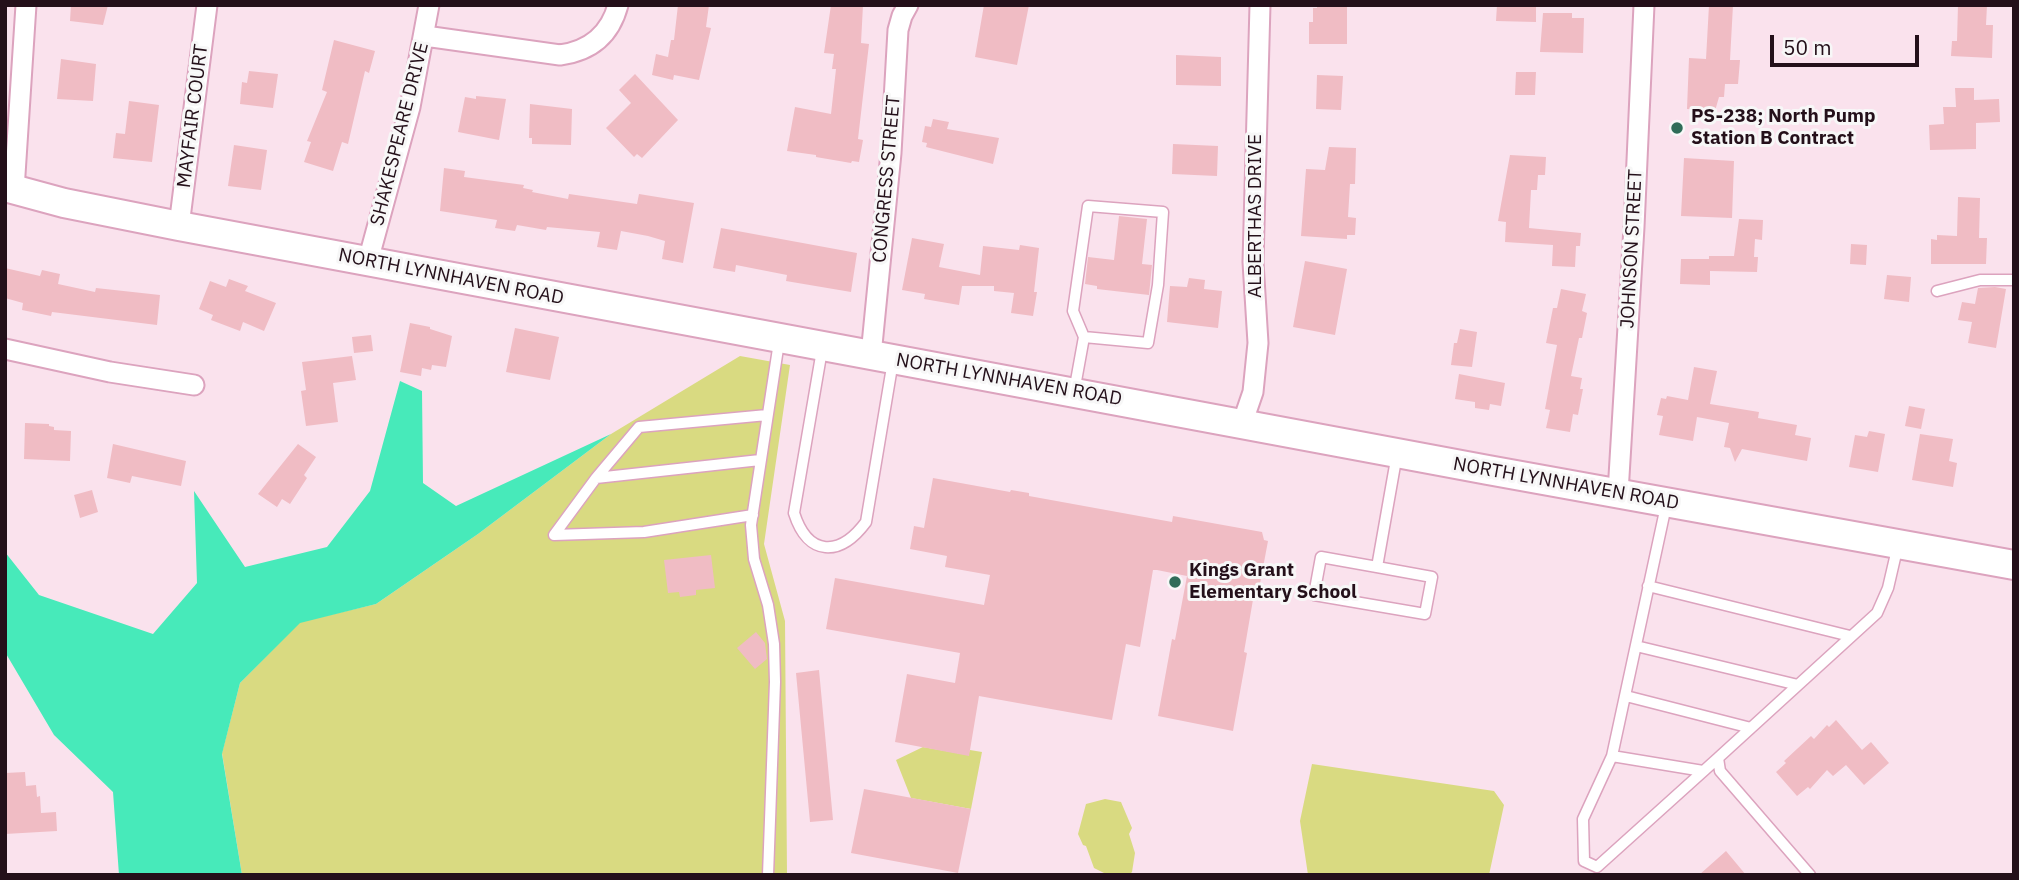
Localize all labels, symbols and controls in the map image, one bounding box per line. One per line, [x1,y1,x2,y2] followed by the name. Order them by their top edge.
[1774,21,1923,65] scale bar
[1783,33,1832,61] text: 50 m
[366,40,434,228] street label: SHAKESPEARE DRIVE
[173,43,213,189] street label: MAYFAIR COURT
[868,94,906,264] street label: CONGRESS STREET
[1691,106,1876,150] place label: PS-238; North Pump Station B Contract
[1669,120,1685,136] marker: PS-238; North Pump Station B Contract
[1245,134,1267,298] street label: ALBERTHAS DRIVE
[1616,169,1648,329] street label: JOHNSON STREET
[336,244,566,310] street label: NORTH LYNNHAVEN ROAD
[894,349,1124,411] street label: NORTH LYNNHAVEN ROAD
[1451,453,1681,515] street label: NORTH LYNNHAVEN ROAD
[1189,560,1357,604] place label: Kings Grant Elementary School
[1167,574,1183,590] marker: Kings Grant Elementary School

